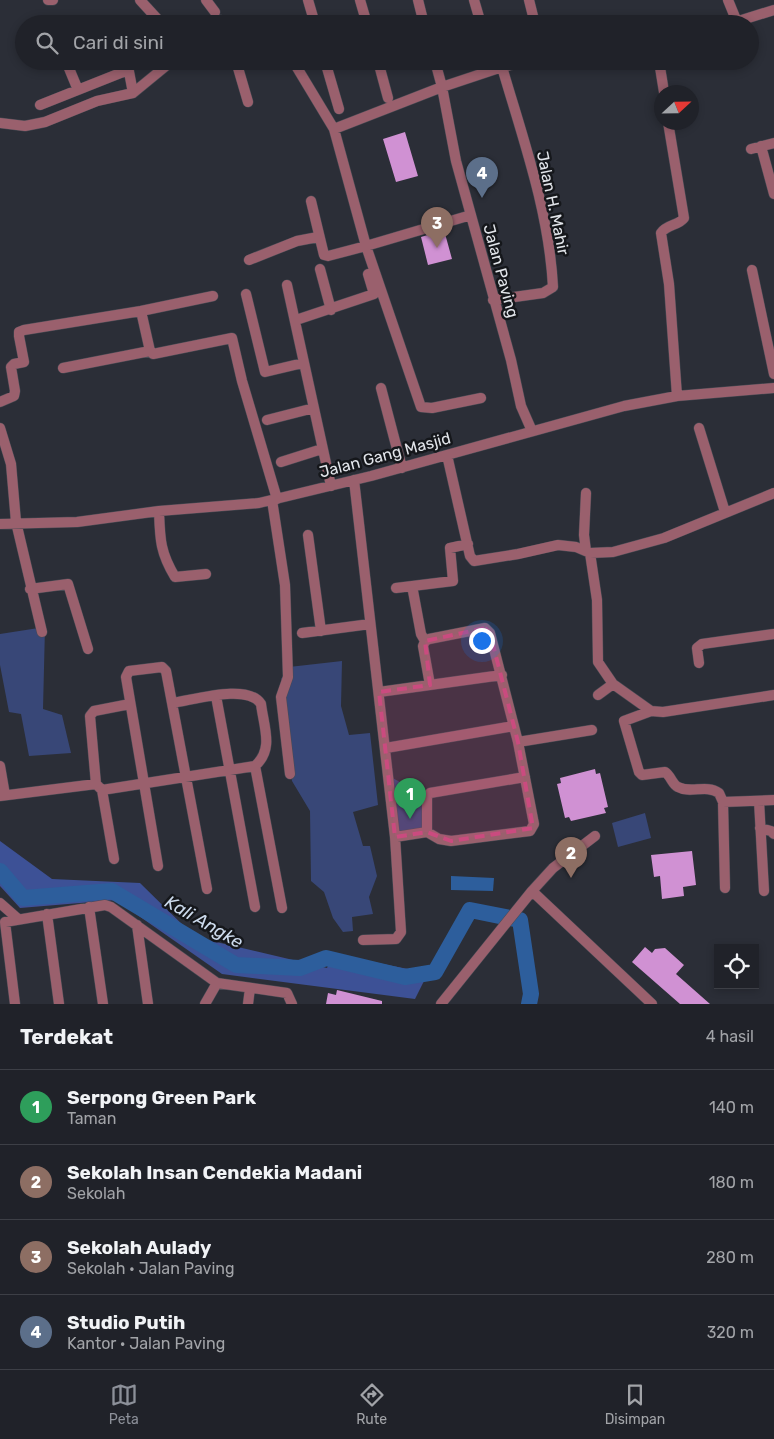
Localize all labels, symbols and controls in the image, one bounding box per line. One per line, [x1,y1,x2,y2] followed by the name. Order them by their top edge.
[15,15,759,70] search box
[33,29,61,57] icon: search
[73,31,164,54] text: Cari di sini
[654,85,699,130] north arrow
[533,149,573,257] street label: Jalan H. Mahir
[466,157,498,198] pin: 4
[421,207,453,248] pin: 3
[479,222,523,320] street label: Jalan Paving
[317,428,453,482] street label: Jalan Gang Masjid
[469,628,495,654] your location
[394,778,426,819] pin: 1
[555,837,587,878] pin: 2
[161,891,247,953] water label: Kali Angke
[714,944,759,989] map controls
[714,944,759,989] button: locate
[20,1024,113,1049] text: Terdekat
[706,1027,754,1046] text: 4 hasil
[67,1086,256,1109] text: Serpong Green Park
[32,1098,40,1117] text: 1
[709,1098,754,1117] text: 140 m
[67,1109,116,1128] text: Taman
[67,1161,362,1184] text: Sekolah Insan Cendekia Madani
[31,1173,41,1192] text: 2
[709,1173,754,1192] text: 180 m
[67,1184,125,1203] text: Sekolah
[67,1236,211,1259] text: Sekolah Aulady
[31,1248,41,1267] text: 3
[706,1248,754,1267] text: 280 m
[67,1259,235,1278] text: Sekolah · Jalan Paving
[67,1311,185,1334] text: Studio Putih
[31,1323,41,1342] text: 4
[707,1323,754,1342] text: 320 m
[67,1334,225,1353] text: Kantor · Jalan Paving
[109,1381,139,1428] tab: Peta
[356,1381,387,1428] tab: Rute
[605,1381,665,1428] tab: Disimpan

